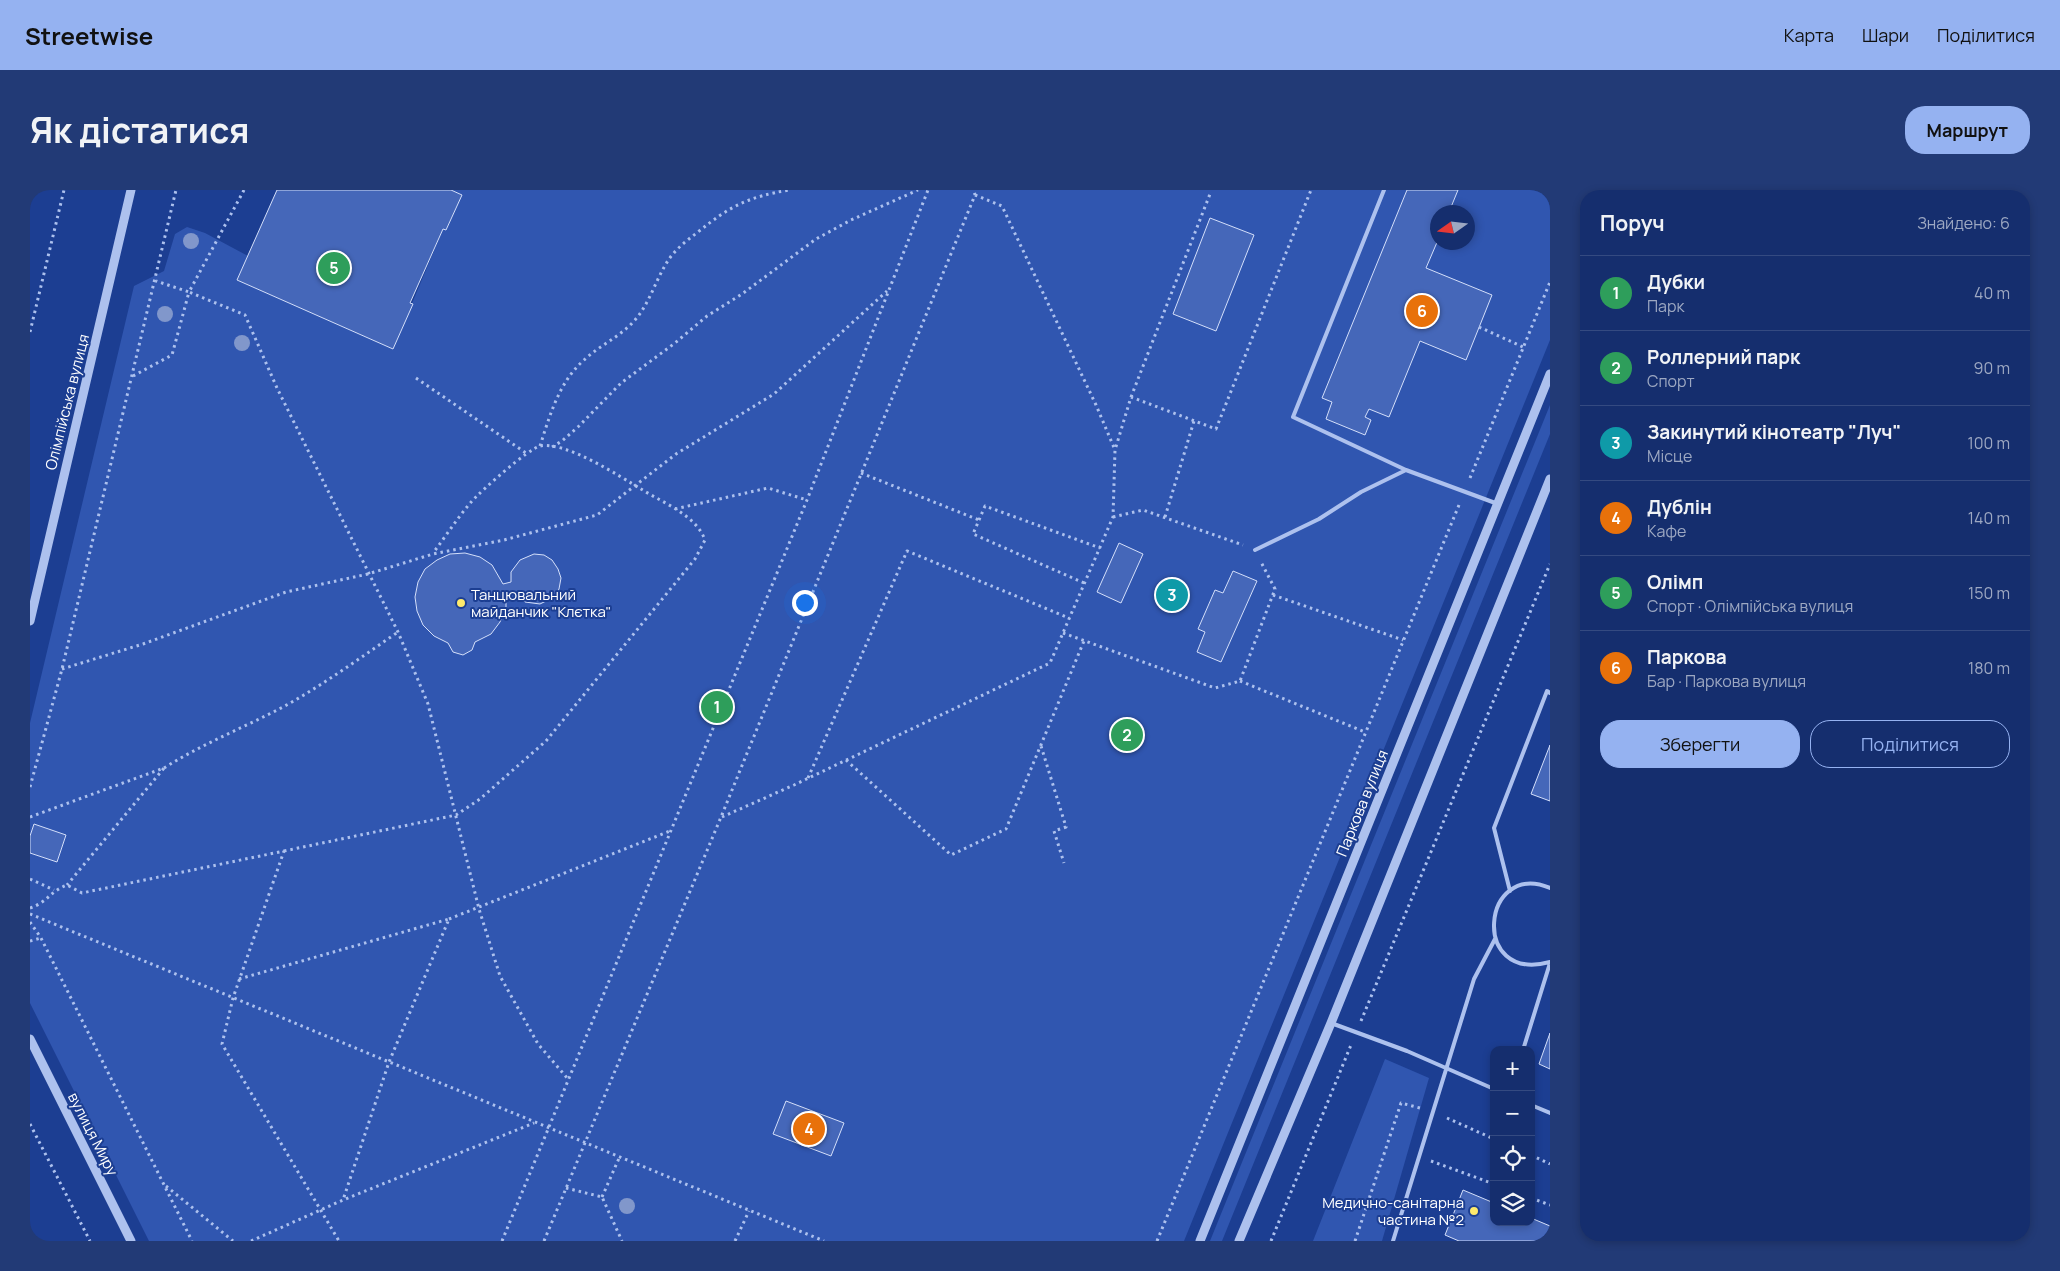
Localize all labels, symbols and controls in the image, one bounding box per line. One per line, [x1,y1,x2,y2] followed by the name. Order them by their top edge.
[25,19,153,52] text: Streetwise
[1784,23,1834,47] text: Карта
[1862,23,1909,47] text: Шари
[1937,23,2035,47] text: Поділитися
[30,106,249,154] text: Як дістатися
[1905,106,2030,154] button: Маршрут
[1430,205,1475,250] north arrow
[1600,209,1665,237] text: Поруч
[1917,212,2010,234] text: Знайдено: 6
[318,249,350,287] pin: 5
[1647,269,1705,295] text: Дубки
[1612,282,1620,304] text: 1
[1974,282,2010,304] text: 40 m
[1406,292,1438,330] pin: 6
[1647,295,1684,317] text: Парк
[40,332,94,472] street label: Олімпійська вулиця
[1647,344,1800,370] text: Роллерний парк
[1611,357,1621,379] text: 2
[1974,357,2010,379] text: 90 m
[1647,370,1695,392] text: Спорт
[1647,419,1901,445] text: Закинутий кінотеатр "Луч"
[1611,432,1621,454] text: 3
[1967,432,2010,454] text: 100 m
[1647,445,1692,467] text: Місце
[1647,494,1712,520] text: Дублін
[1611,507,1621,529] text: 4
[1968,507,2010,529] text: 140 m
[1647,520,1686,542] text: Кафе
[1647,569,1703,595] text: Олімп
[1156,576,1188,614] pin: 3
[1611,582,1621,604] text: 5
[1968,582,2010,604] text: 150 m
[471,584,611,622] place label: Танцювальний майданчик "Клєтка"
[792,590,818,616] your location
[1647,595,1853,617] text: Спорт · Олімпійська вулиця
[455,597,467,609] marker: Танцювальний майданчик "Клєтка"
[1647,644,1727,670] text: Паркова
[1611,657,1621,679] text: 6
[1968,657,2010,679] text: 180 m
[1647,670,1806,692] text: Бар · Паркова вулиця
[701,688,733,726] pin: 1
[1111,716,1143,754] pin: 2
[1600,720,1800,768] button: Зберегти
[1810,720,2010,768] button: Поділитися
[1331,746,1393,860] street label: Паркова вулиця
[1490,1046,1535,1226] map controls
[1490,1046,1535,1091] button: +
[63,1089,123,1179] street label: вулиця Миру
[1490,1091,1535,1136] button: −
[793,1110,825,1148] pin: 4
[1490,1136,1535,1181] button: locate
[1490,1181,1535,1226] button: layers
[1322,1192,1464,1230] place label: Медично-санітарна частина №2
[1468,1205,1480,1217] marker: Медично-санітарна частина №2

